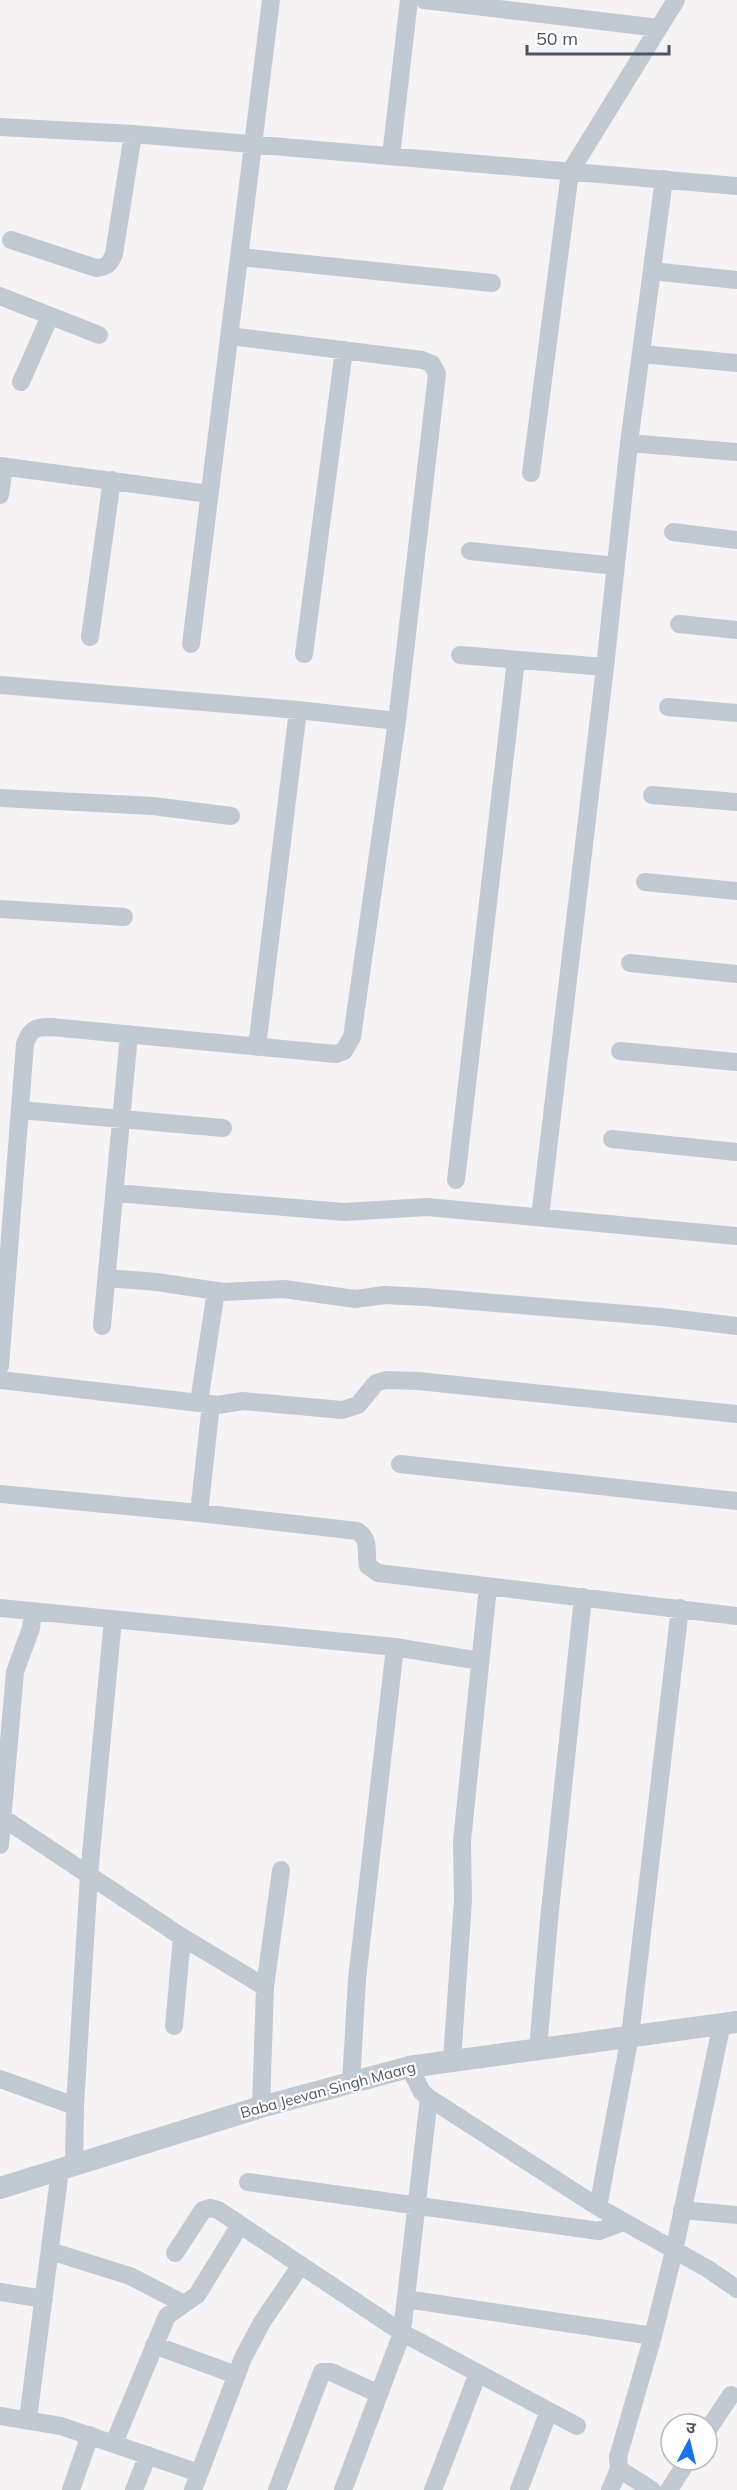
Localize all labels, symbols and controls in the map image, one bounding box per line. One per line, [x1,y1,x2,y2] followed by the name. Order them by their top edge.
[527,18,670,56] scale bar
[536,27,578,50] text: 50 m
[238,2057,418,2122] street label: Baba Jeevan Singh Maarg
[659,2412,719,2472] north arrow
[685,2417,697,2438] text: उ

